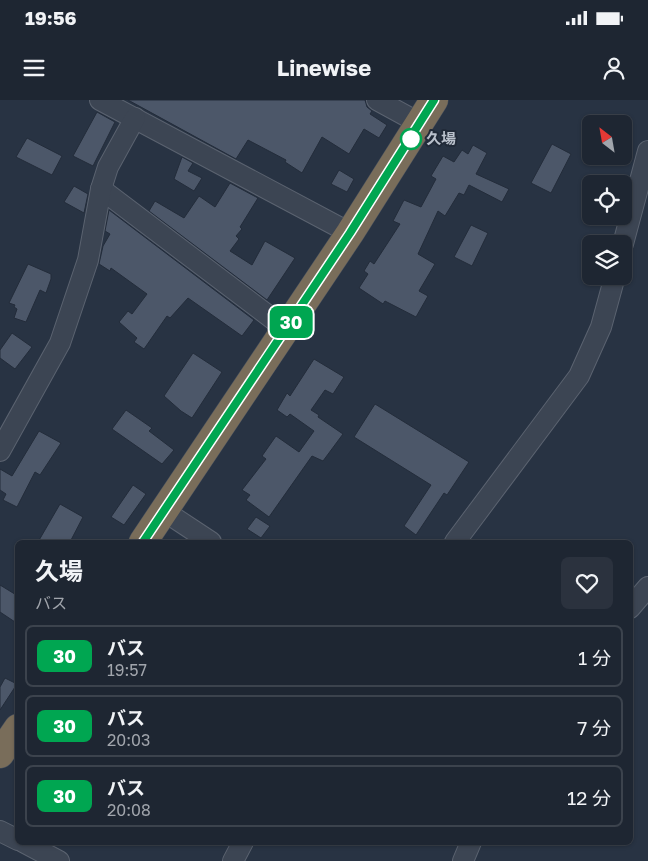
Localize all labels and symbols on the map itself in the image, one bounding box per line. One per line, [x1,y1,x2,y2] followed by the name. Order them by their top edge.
[582,115,632,165] north arrow
[400,128,422,150] marker: 久場
[426,129,456,147] place label: 久場
[268,306,314,338] line badge: 30

